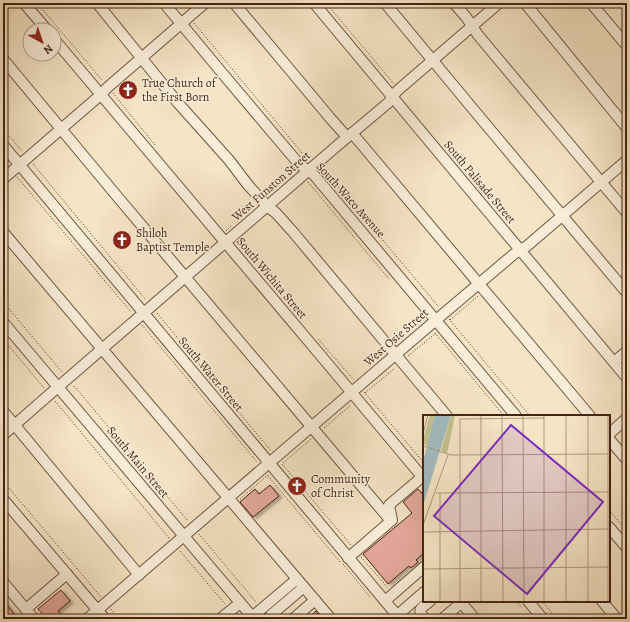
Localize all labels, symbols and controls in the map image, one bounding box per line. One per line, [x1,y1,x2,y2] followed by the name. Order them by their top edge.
[22,22,62,62] north arrow
[40,41,56,58] text: N
[142,75,218,105] place label: True Church of the First Born
[117,79,139,101] church icon: True Church of the First Born
[441,137,519,227] street label: South Palisade Street
[228,147,314,225] street label: West Funston Street
[313,159,389,241] street label: South Waco Avenue
[136,225,209,255] place label: Shiloh Baptist Temple
[111,229,133,251] church icon: Shiloh Baptist Temple
[233,234,311,322] street label: South Wichita Street
[360,304,432,370] street label: West Osie Street
[175,333,247,415] street label: South Water Street
[423,415,610,602] inset map
[103,423,173,501] street label: South Main Street
[311,471,371,501] place label: Community of Christ
[286,475,308,497] church icon: Community of Christ

